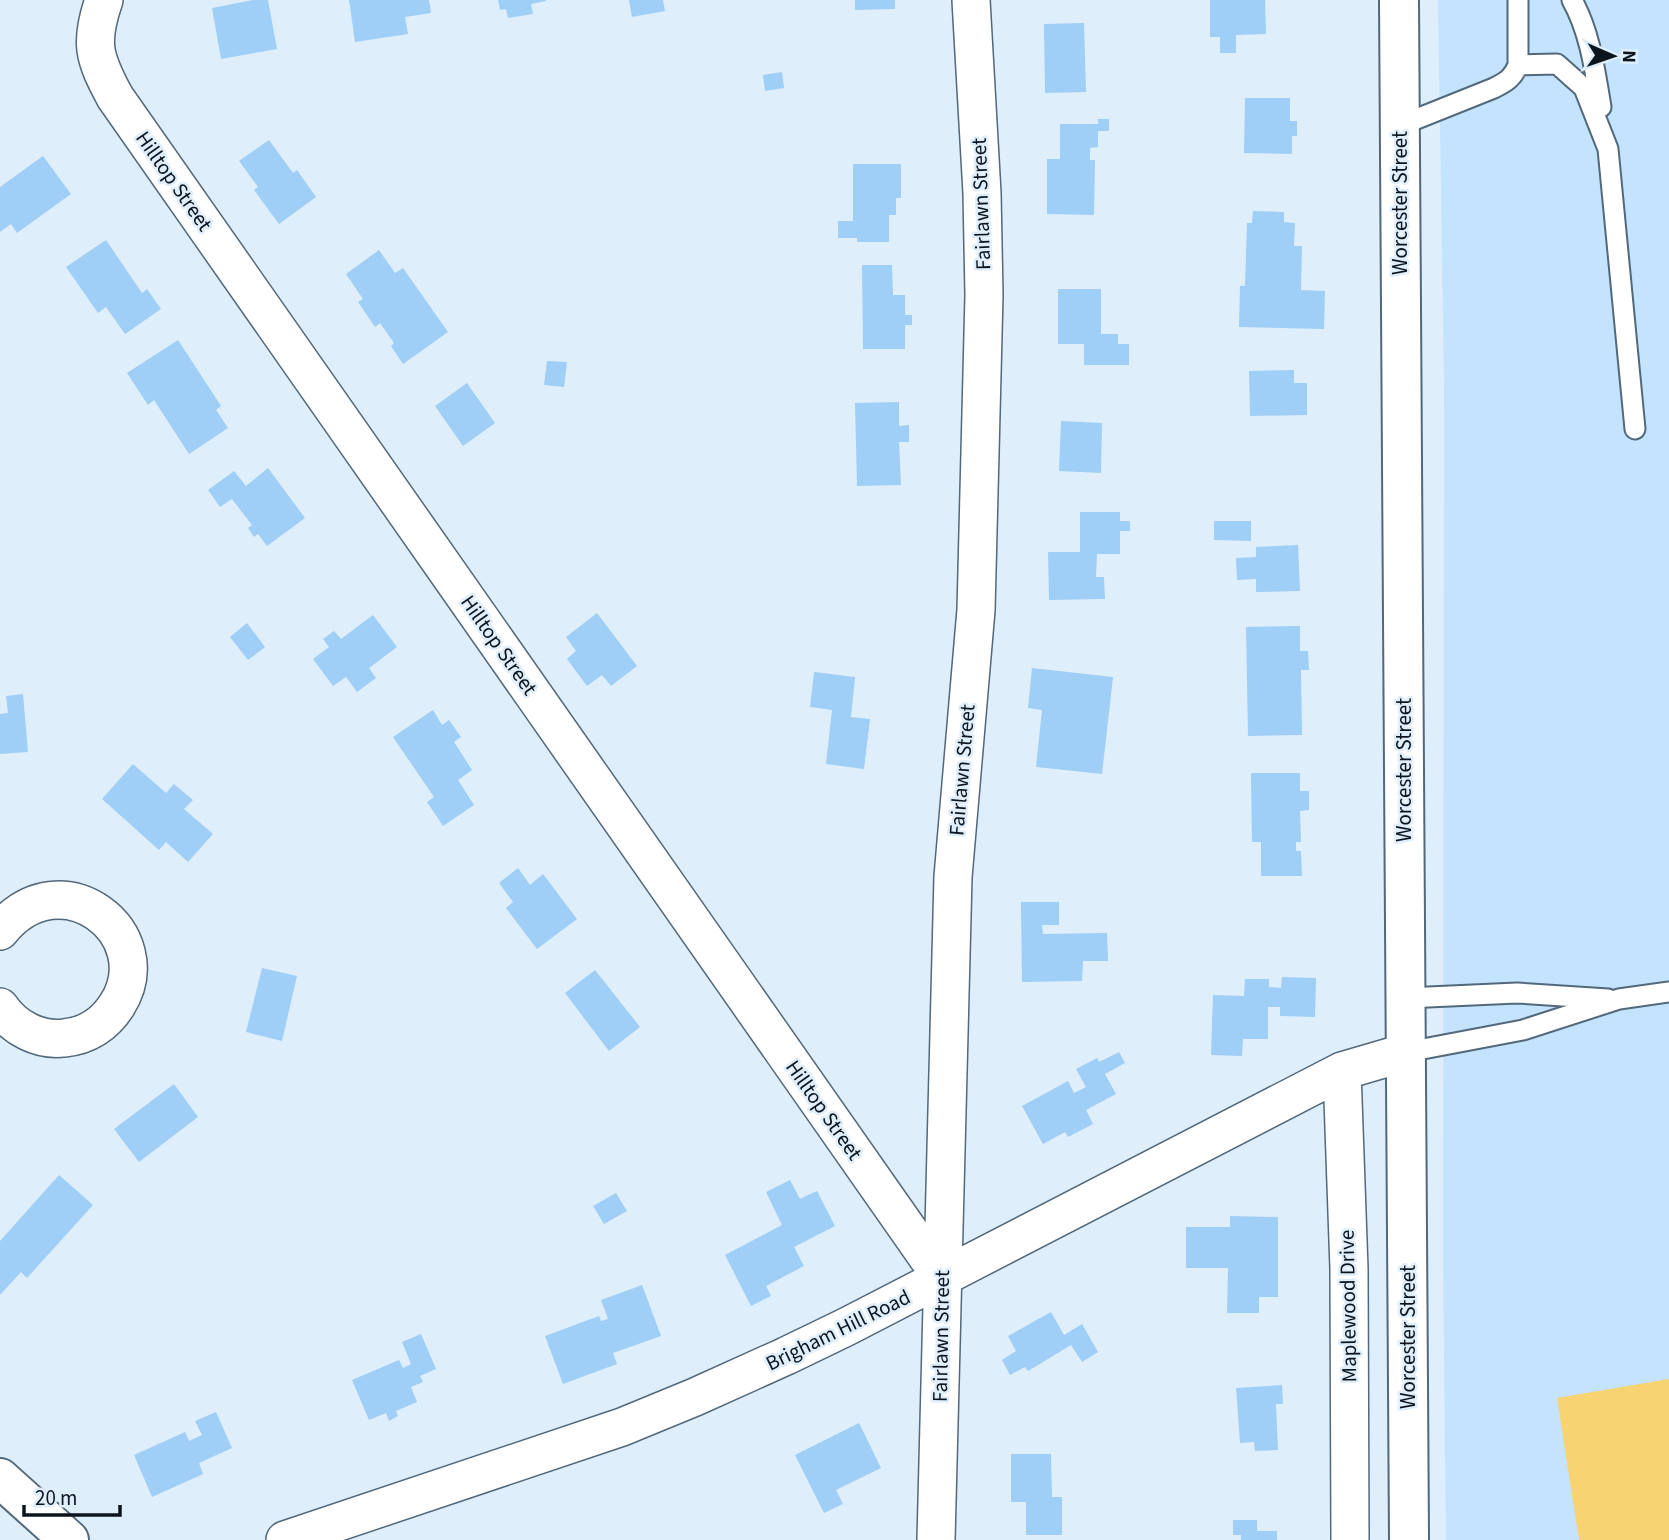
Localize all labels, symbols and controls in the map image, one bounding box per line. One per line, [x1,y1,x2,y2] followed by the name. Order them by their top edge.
[1578,21,1648,91] north arrow
[1615,50,1642,63] text: N
[128,125,220,237] street label: Hilltop Street
[1385,131,1415,275] street label: Worcester Street
[964,137,998,271] street label: Fairlawn Street
[453,589,545,701] street label: Hilltop Street
[1389,698,1419,842] street label: Worcester Street
[941,703,983,837] street label: Fairlawn Street
[778,1054,870,1166] street label: Hilltop Street
[1332,1229,1364,1383] street label: Maplewood Drive
[1393,1265,1423,1409] street label: Worcester Street
[925,1270,957,1402] street label: Fairlawn Street
[760,1282,916,1378] street label: Brigham Hill Road
[24,1474,121,1518] scale bar
[35,1483,77,1513] text: 20 m

